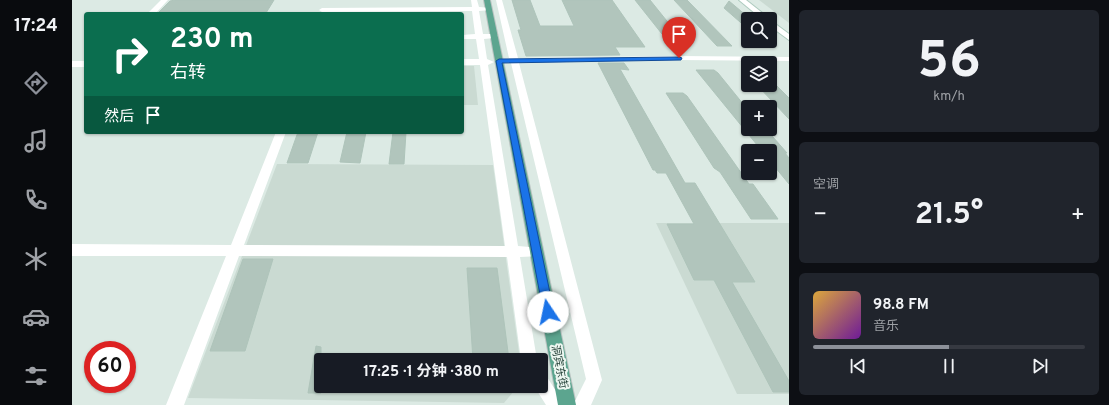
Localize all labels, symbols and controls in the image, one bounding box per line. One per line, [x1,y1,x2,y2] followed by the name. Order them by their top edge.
[741,12,777,180] map controls
[741,12,777,48] button: search
[14,15,58,38] text: 17:24
[662,17,696,58] pin
[170,22,253,58] text: 230 m
[668,23,690,45] icon: arrive
[104,28,156,80] icon: right
[917,30,981,96] text: 56
[741,56,777,92] button: layers
[170,62,206,85] text: 右转
[22,69,50,97] icon: directions
[933,89,965,105] text: km/h
[741,100,777,136] button: +
[142,104,164,126] icon: arrive
[104,108,134,127] text: 然后
[22,127,50,155] icon: music
[741,144,777,180] button: −
[813,177,839,193] text: 空调
[22,186,50,214] icon: phone
[915,197,983,234] text: 21.5°
[813,202,827,229] text: −
[1071,202,1085,229] text: +
[22,245,50,273] icon: climate
[527,291,569,333] position arrow
[873,296,929,315] text: 98.8 FM
[22,303,50,331] icon: car
[873,319,899,335] text: 音乐
[84,341,136,393] speed limit sign: 60
[548,344,570,390] street label: 洞宾东街
[847,355,869,377] icon: previous
[938,355,960,377] icon: pause
[1029,355,1051,377] icon: next
[22,362,50,390] icon: filters
[363,363,499,382] text: 17:25 · 1 分钟 · 380 m

